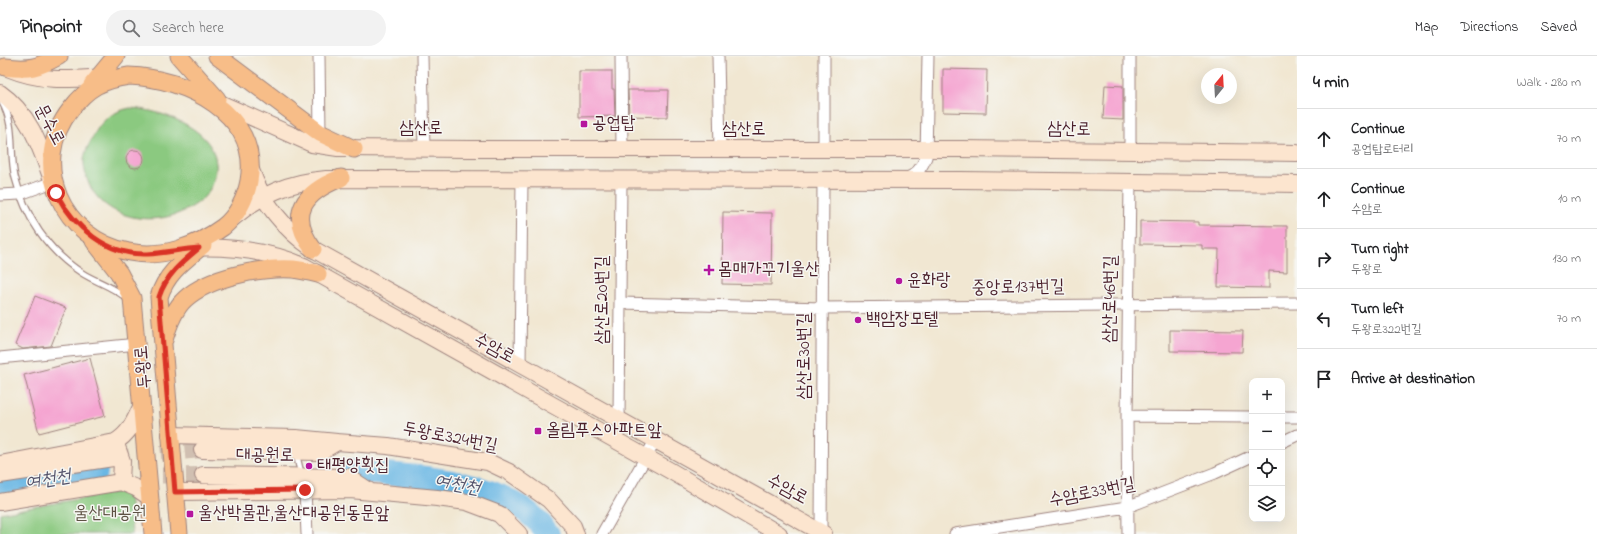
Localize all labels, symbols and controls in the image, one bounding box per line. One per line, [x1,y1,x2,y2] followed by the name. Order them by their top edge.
[106,10,386,46] search box
[20,14,82,41] text: Pinpoint
[120,17,142,39] icon: search
[152,17,224,39] text: Search here
[1415,17,1438,38] text: Map
[1460,17,1518,38] text: Directions
[1540,17,1577,38] text: Saved
[1201,68,1237,104] north arrow
[1313,70,1349,95] text: 4 min
[1516,73,1581,92] text: Walk · 280 m
[27,100,71,150] street label: 문수로
[592,111,636,137] place label: 공업탑
[399,116,443,142] street label: 삼산로
[722,117,766,143] street label: 삼산로
[1047,117,1091,143] street label: 삼산로
[1351,118,1405,140] text: Continue
[579,119,589,129] marker: 공업탑
[1313,128,1335,150] icon: ahead
[1557,129,1581,148] text: 70 m
[1351,140,1414,159] text: 공업탑로터리
[1351,178,1405,200] text: Continue
[47,184,65,202] route start
[1313,188,1335,210] icon: ahead
[1558,189,1581,208] text: 10 m
[1351,200,1382,219] text: 수암로
[1351,238,1409,260] text: Turn right
[1313,248,1335,270] icon: right
[1553,249,1581,268] text: 130 m
[1097,254,1125,343] street label: 삼산로46번길
[590,255,616,345] street label: 삼산로20번길
[718,257,820,283] place label: 몸매가꾸기울산
[1351,260,1382,279] text: 두왕로
[703,264,715,276] marker: 몸매가꾸기울산
[907,268,951,294] place label: 윤화랑
[971,274,1065,302] street label: 중앙로137번길
[894,276,904,286] marker: 윤화랑
[1351,298,1404,320] text: Turn left
[866,307,938,333] place label: 백암장모텔
[1313,308,1335,330] icon: left
[1557,309,1581,328] text: 70 m
[792,312,818,400] street label: 삼산로30번길
[853,315,863,325] marker: 백암장모텔
[1351,320,1422,339] text: 두왕로322번길
[469,327,519,371] street label: 수암로
[129,344,159,390] street label: 두왕로
[1313,368,1335,390] icon: arrive
[1351,368,1475,390] text: Arrive at destination
[1249,378,1285,522] map controls
[1249,378,1285,414] button: +
[1249,414,1285,450] button: −
[400,416,500,460] street label: 두왕로324번길
[546,418,662,444] place label: 올림푸스아파트앞
[533,426,543,436] marker: 올림푸스아파트앞
[236,442,294,470] street label: 대공원로
[1249,450,1285,486] button: locate
[317,453,389,479] place label: 태평양횟집
[304,461,314,471] marker: 태평양횟집
[23,463,74,497] water label: 여천천
[432,467,484,503] water label: 여천천
[762,468,812,512] street label: 수암로
[1047,472,1138,514] street label: 수암로33번길
[296,481,314,499] route end
[1249,486,1285,522] button: layers
[74,501,146,527] park label: 울산대공원
[198,501,390,527] place label: 울산박물관,울산대공원동문앞
[185,509,195,519] marker: 울산박물관,울산대공원동문앞

